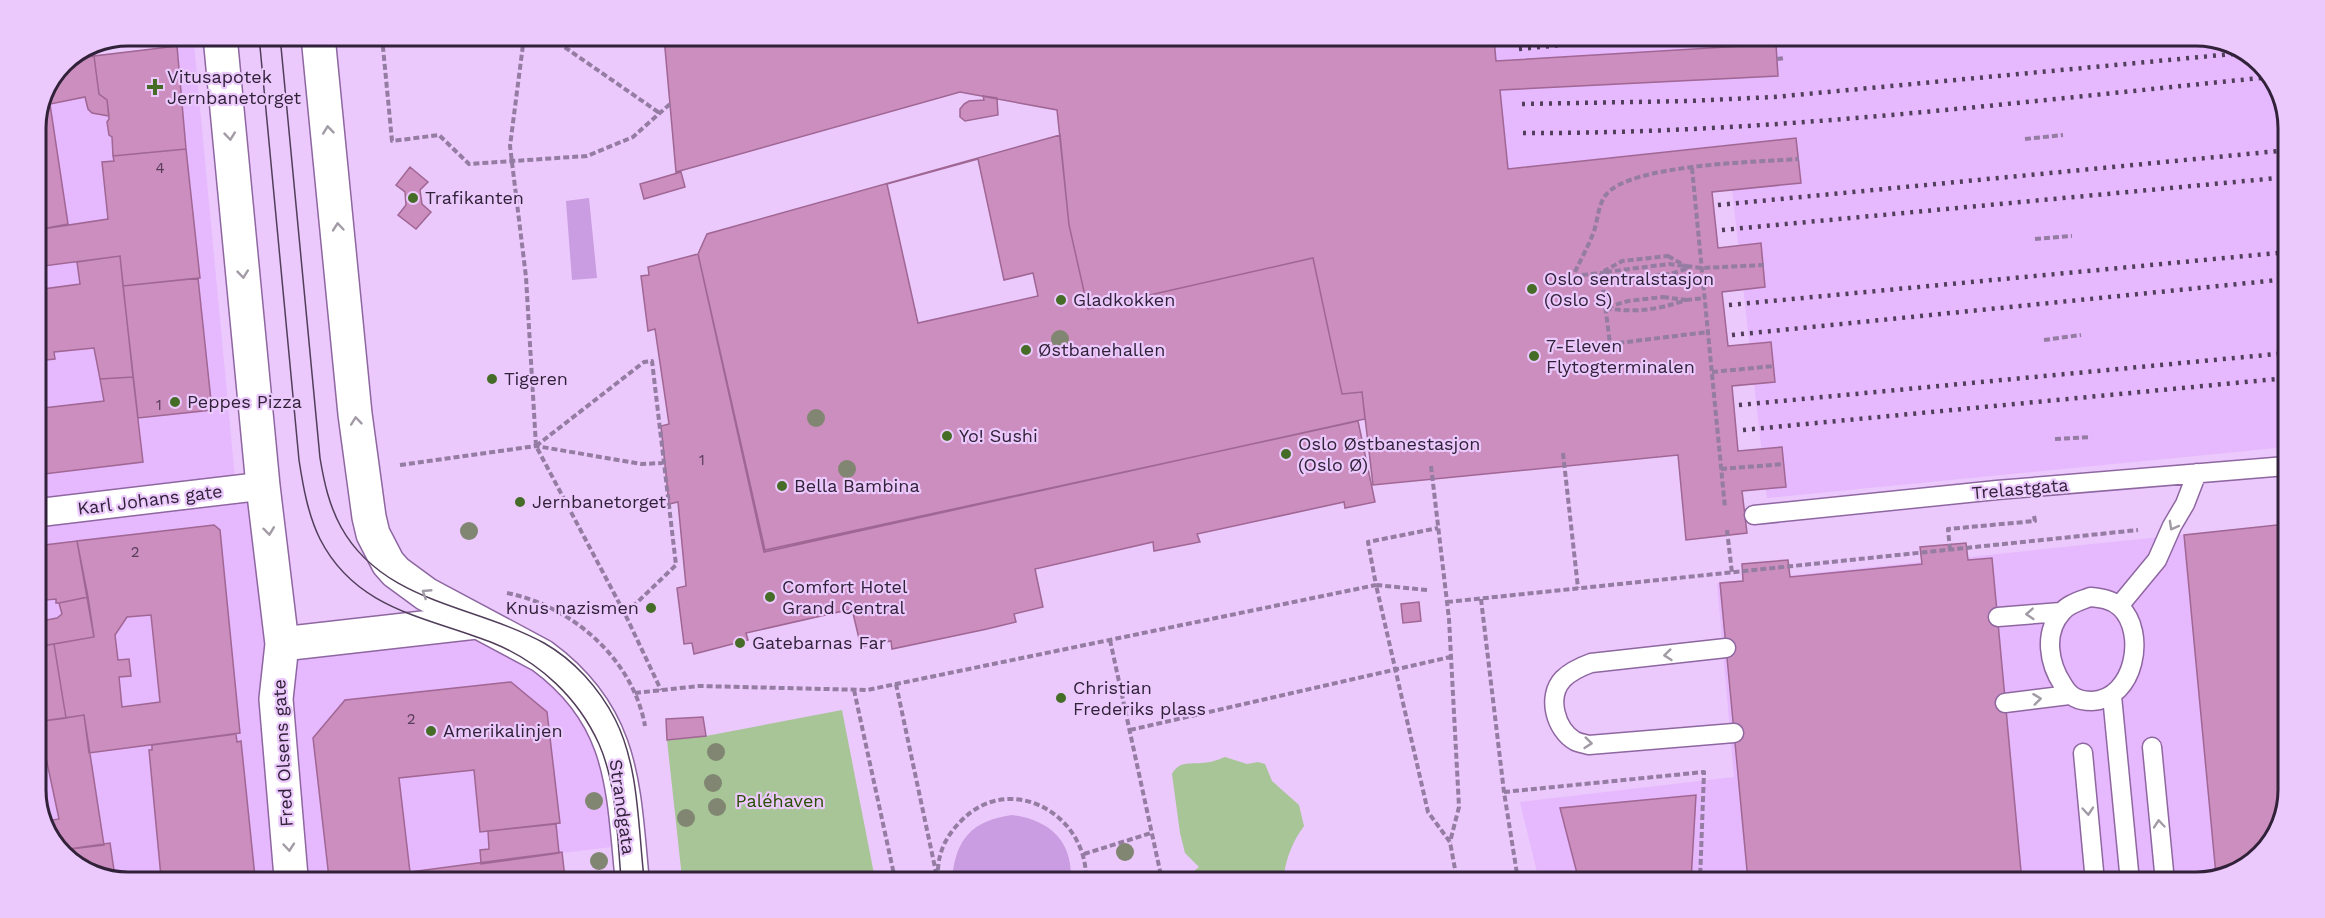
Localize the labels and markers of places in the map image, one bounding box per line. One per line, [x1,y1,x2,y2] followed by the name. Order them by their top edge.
[167,66,302,108] place label: Vitusapotek Jernbanetorget
[148,80,162,94] marker: Vitusapotek Jernbanetorget
[425,187,524,208] place label: Trafikanten
[406,191,420,205] marker: Trafikanten
[1544,268,1714,310] place label: Oslo sentralstasjon (Oslo S)
[1525,282,1539,296] marker: Oslo sentralstasjon (Oslo S)
[1073,289,1175,310] place label: Gladkokken
[1054,293,1068,307] marker: Gladkokken
[1546,335,1695,377] place label: 7-Eleven Flytogterminalen
[1038,339,1165,360] place label: Østbanehallen
[1019,343,1033,357] marker: Østbanehallen
[1527,349,1541,363] marker: 7-Eleven Flytogterminalen
[504,368,568,389] place label: Tigeren
[485,372,499,386] marker: Tigeren
[187,391,302,412] place label: Peppes Pizza
[168,395,182,409] marker: Peppes Pizza
[959,425,1038,446] place label: Yo! Sushi
[940,429,954,443] marker: Yo! Sushi
[1298,433,1480,475] place label: Oslo Østbanestasjon (Oslo Ø)
[1279,447,1293,461] marker: Oslo Østbanestasjon (Oslo Ø)
[794,475,920,496] place label: Bella Bambina
[775,479,789,493] marker: Bella Bambina
[532,491,667,512] place label: Jernbanetorget
[513,495,527,509] marker: Jernbanetorget
[782,576,908,618] place label: Comfort Hotel Grand Central
[763,590,777,604] marker: Comfort Hotel Grand Central
[505,597,639,618] place label: Knus nazismen
[644,601,658,615] marker: Knus nazismen
[752,632,886,653] place label: Gatebarnas Far
[733,636,747,650] marker: Gatebarnas Far
[1073,677,1206,719] place label: Christian Frederiks plass
[1054,691,1068,705] marker: Christian Frederiks plass
[443,720,563,741] place label: Amerikalinjen
[424,724,438,738] marker: Amerikalinjen

